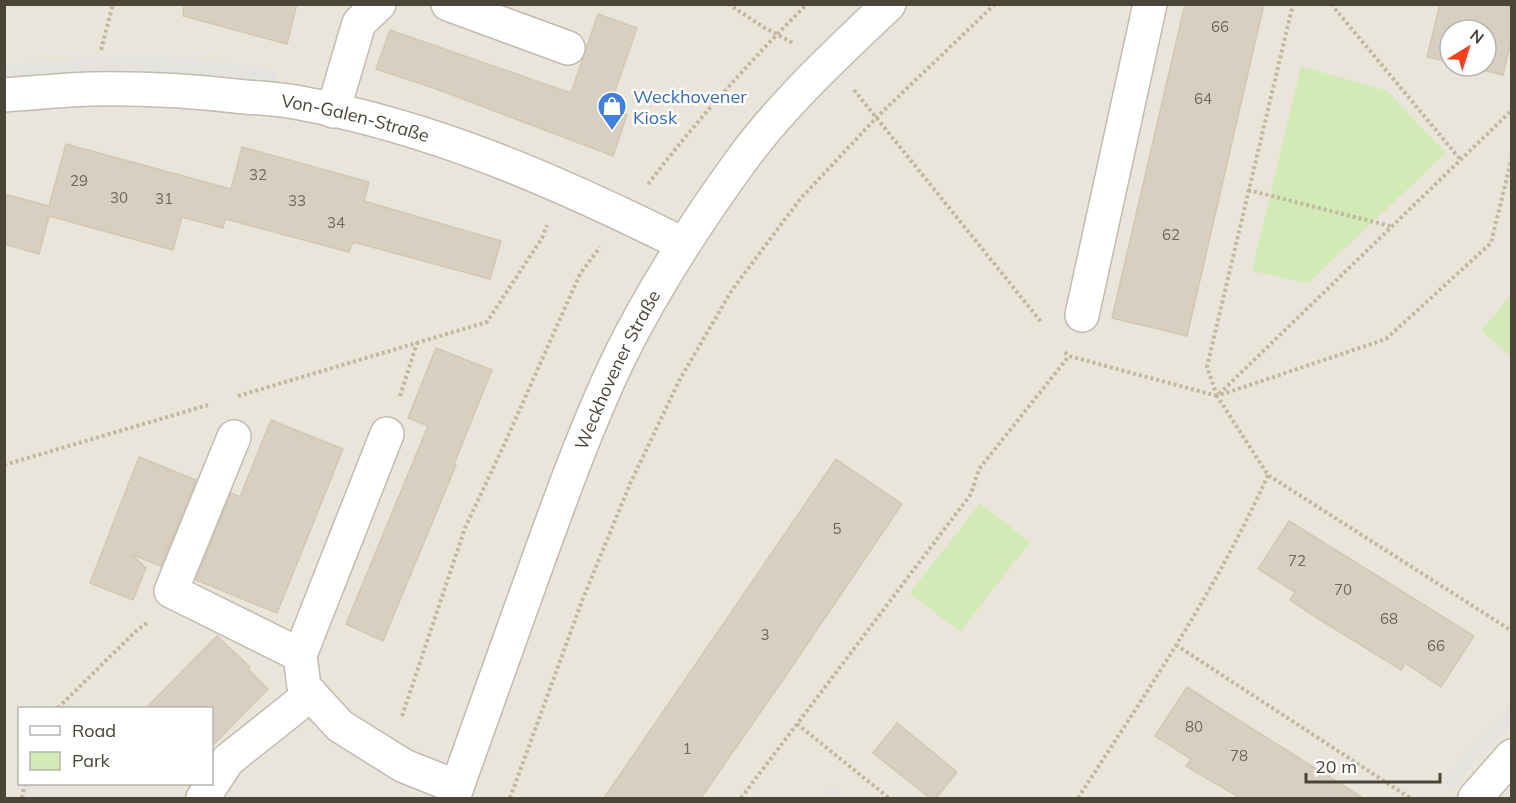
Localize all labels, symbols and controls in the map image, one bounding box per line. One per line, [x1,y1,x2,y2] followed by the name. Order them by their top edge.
[1211,17,1229,36] house number: 66
[1438,18,1498,78] north arrow
[1466,25,1488,48] text: N
[633,85,747,129] place label: Weckhovener Kiosk
[280,88,432,147] street label: Von-Galen-Straße
[1194,89,1212,108] house number: 64
[596,90,628,132] shop icon: Weckhovener Kiosk
[249,165,267,184] house number: 32
[70,171,88,190] house number: 29
[110,188,128,207] house number: 30
[155,189,173,208] house number: 31
[288,191,306,210] house number: 33
[327,213,345,232] house number: 34
[1162,225,1180,244] house number: 62
[569,285,665,453] street label: Weckhovener Straße
[832,519,842,538] house number: 5
[1288,551,1306,570] house number: 72
[1334,580,1352,599] house number: 70
[1380,609,1398,628] house number: 68
[760,625,770,644] house number: 3
[1427,636,1445,655] house number: 66
[18,707,213,785] legend
[1185,717,1203,736] house number: 80
[72,719,116,742] text: Road
[682,739,692,758] house number: 1
[1230,746,1248,765] house number: 78
[1306,746,1440,784] scale bar
[72,749,111,772] text: Park
[1315,755,1357,778] text: 20 m

